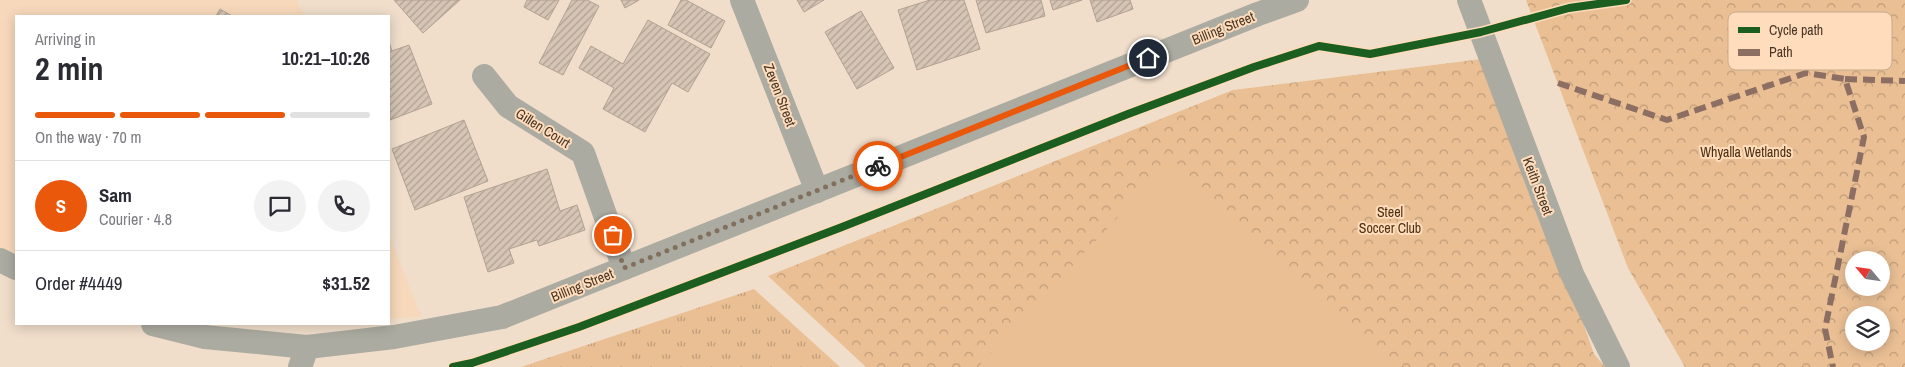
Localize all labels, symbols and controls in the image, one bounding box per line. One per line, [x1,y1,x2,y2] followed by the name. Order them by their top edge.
[1189,7,1257,49] street label: Billing Street
[1728,12,1892,70] legend
[1769,21,1823,39] text: Cycle path
[35,28,96,50] text: Arriving in
[1127,37,1169,79] pin
[1769,43,1793,61] text: Path
[1134,44,1162,72] icon: home
[282,45,370,71] text: 10:21–10:26
[35,47,104,90] text: 2 min
[760,61,800,129] street label: Zeven Street
[512,104,574,152] street label: Gillen Court
[35,126,141,148] text: On the way · 70 m
[853,141,903,191] courier
[1700,143,1792,161] park label: Whyalla Wetlands
[864,152,892,180] icon: bike
[1519,154,1557,218] street label: Keith Street
[254,180,306,232] button: chat
[318,180,370,232] button: phone
[99,182,132,208] text: Sam
[56,193,66,219] text: S
[1359,203,1421,237] park label: Steel Soccer Club
[99,208,172,230] text: Courier · 4.8
[592,214,634,256] pin
[599,221,627,249] icon: bag
[1845,251,1890,296] north arrow
[1845,251,1890,351] map controls
[548,264,616,306] street label: Billing Street
[35,270,122,296] text: Order #4449
[322,270,370,296] text: $31.52
[1845,306,1890,351] button: layers

